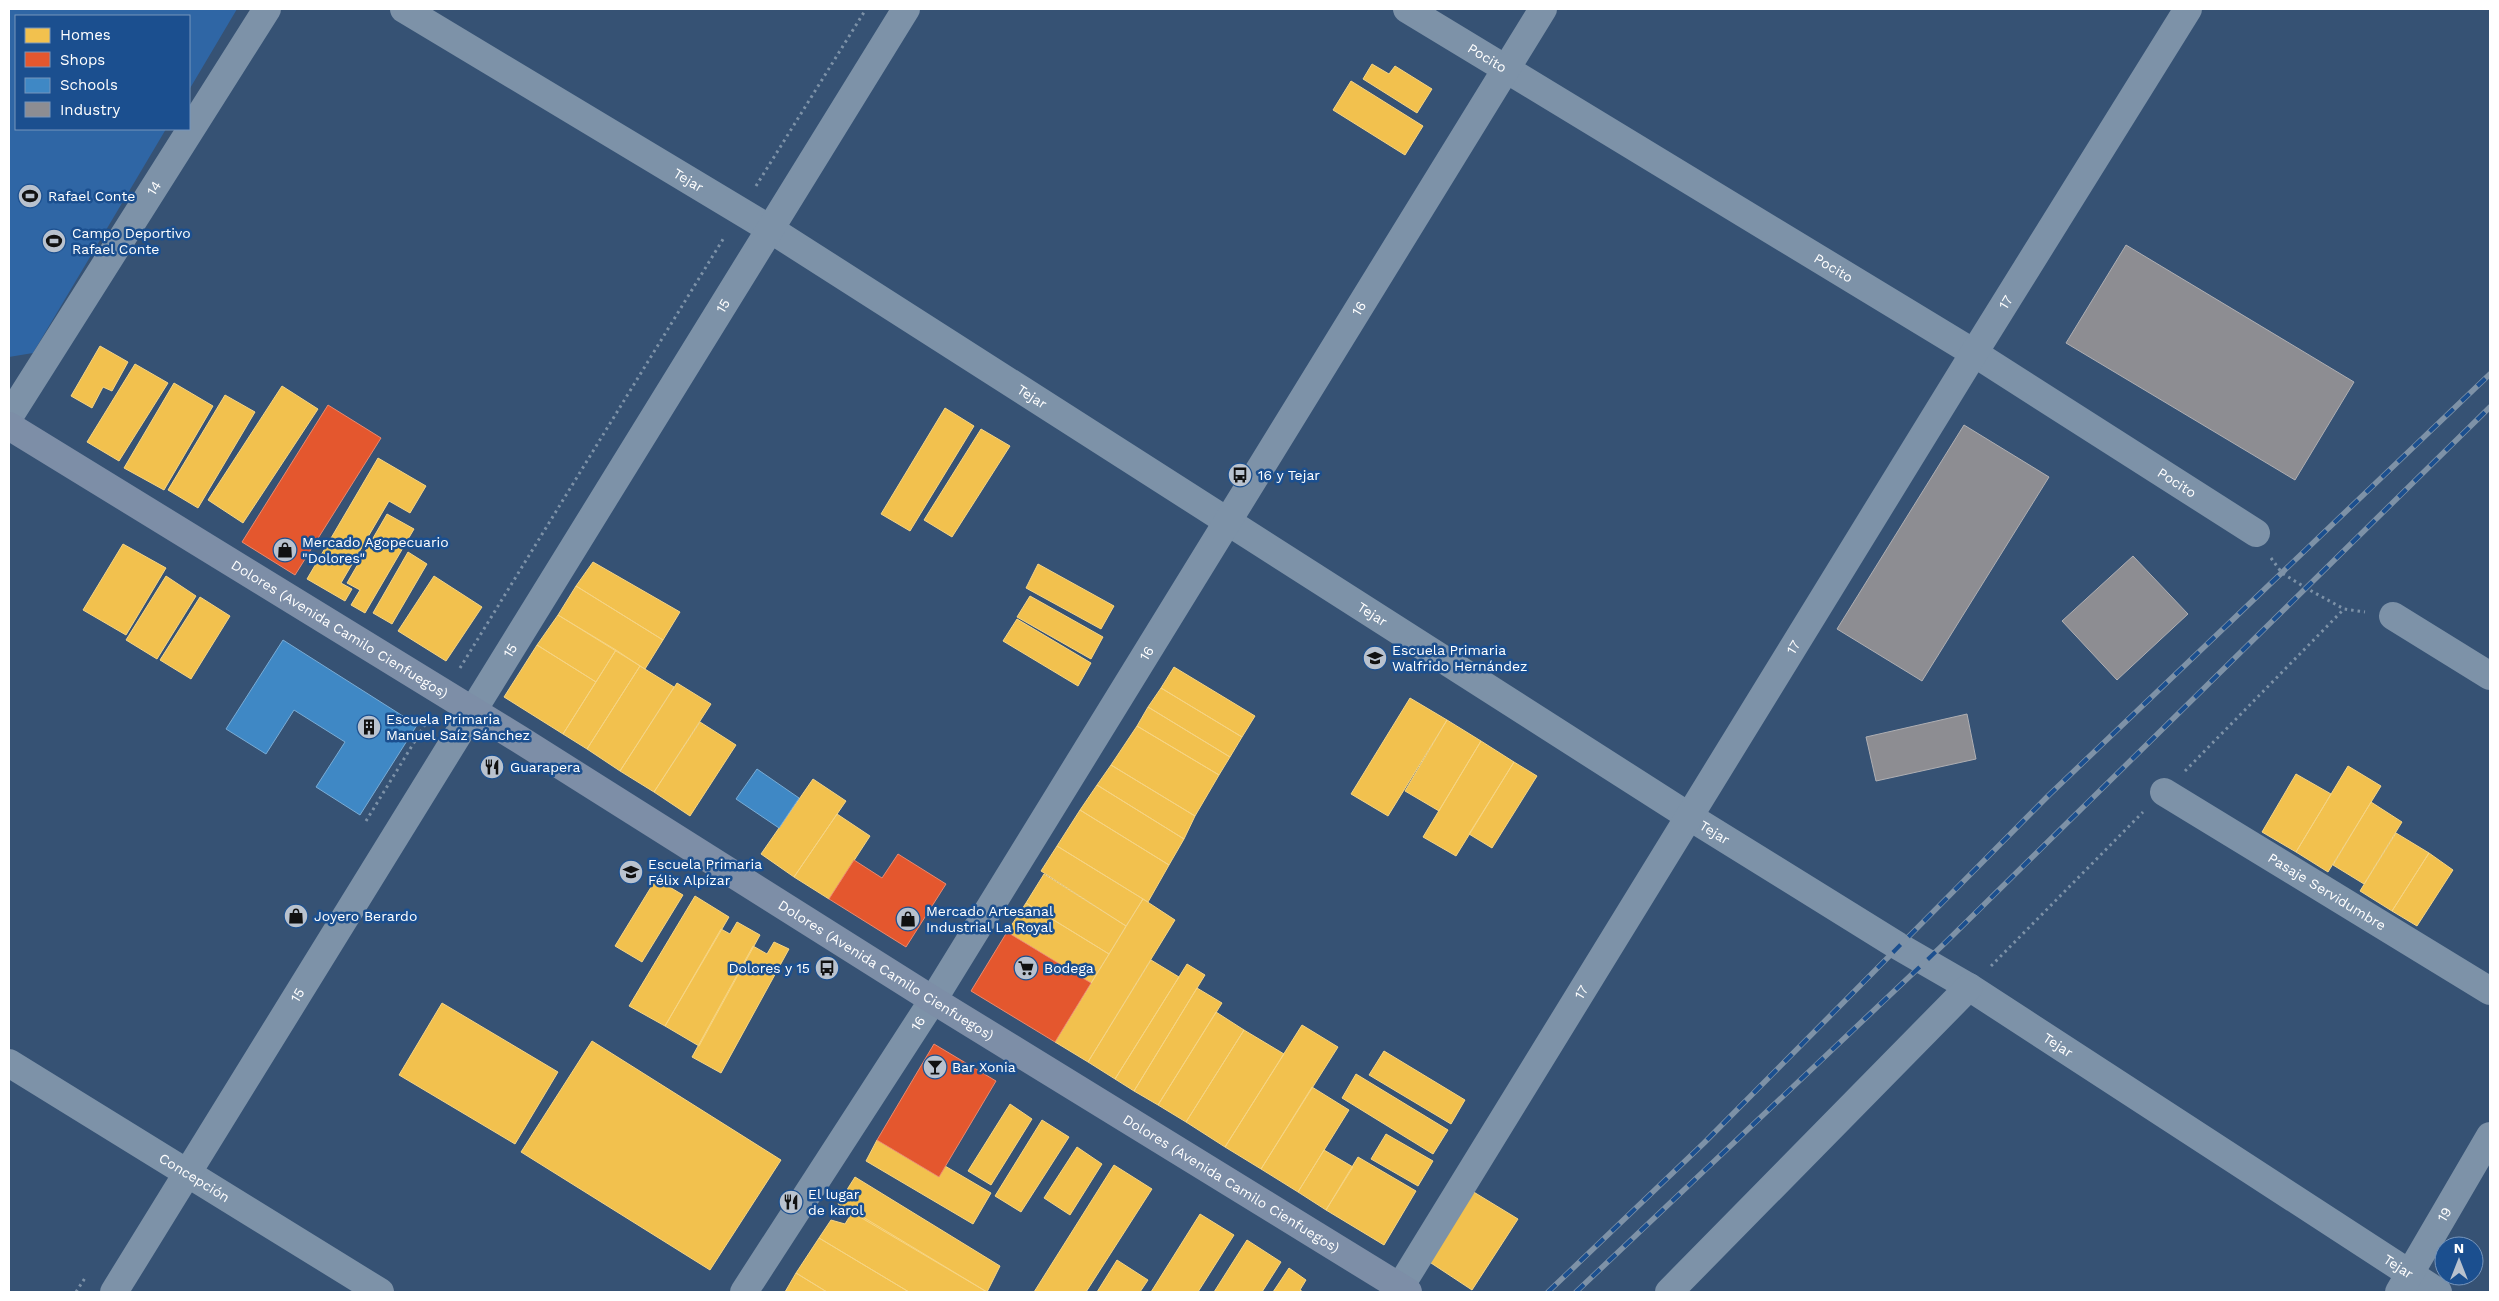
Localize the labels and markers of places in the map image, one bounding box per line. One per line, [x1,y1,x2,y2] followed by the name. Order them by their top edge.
[17,183,43,209] sports icon: Rafael Conte
[48,188,135,204] place label: Rafael Conte
[72,225,191,257] place label: Campo Deportivo Rafael Conte
[41,228,67,254] sports icon: Campo Deportivo Rafael Conte
[1227,462,1253,488] bus stop icon: 16 y Tejar
[1258,467,1320,483] place label: 16 y Tejar
[302,534,449,566] place label: Mercado Agopecuario "Dolores"
[272,537,298,563] shop icon: Mercado Agopecuario "Dolores"
[1392,642,1528,674] place label: Escuela Primaria Walfrido Hernández
[1362,645,1388,671] school or university icon: Escuela Primaria Walfrido Hernández
[386,711,530,743] place label: Escuela Primaria Manuel Saíz Sánchez
[356,714,382,740] building icon: Escuela Primaria Manuel Saíz Sánchez
[479,754,505,780] restaurant icon: Guarapera
[510,759,581,775] place label: Guarapera
[648,856,762,888] place label: Escuela Primaria Félix Alpízar
[618,859,644,885] school or university icon: Escuela Primaria Félix Alpízar
[283,903,309,929] shop icon: Joyero Berardo
[926,903,1054,935] place label: Mercado Artesanal Industrial La Royal
[895,906,921,932] shop icon: Mercado Artesanal Industrial La Royal
[314,908,417,924] place label: Joyero Berardo
[814,955,840,981] bus stop icon: Dolores y 15
[1013,955,1039,981] supermarket icon: Bodega
[728,960,810,976] place label: Dolores y 15
[1044,960,1094,976] place label: Bodega
[922,1054,948,1080] bar icon: Bar Xonia
[952,1059,1016,1075] place label: Bar Xonia
[808,1186,864,1218] place label: El lugar de karol
[778,1189,804,1215] restaurant icon: El lugar de karol

